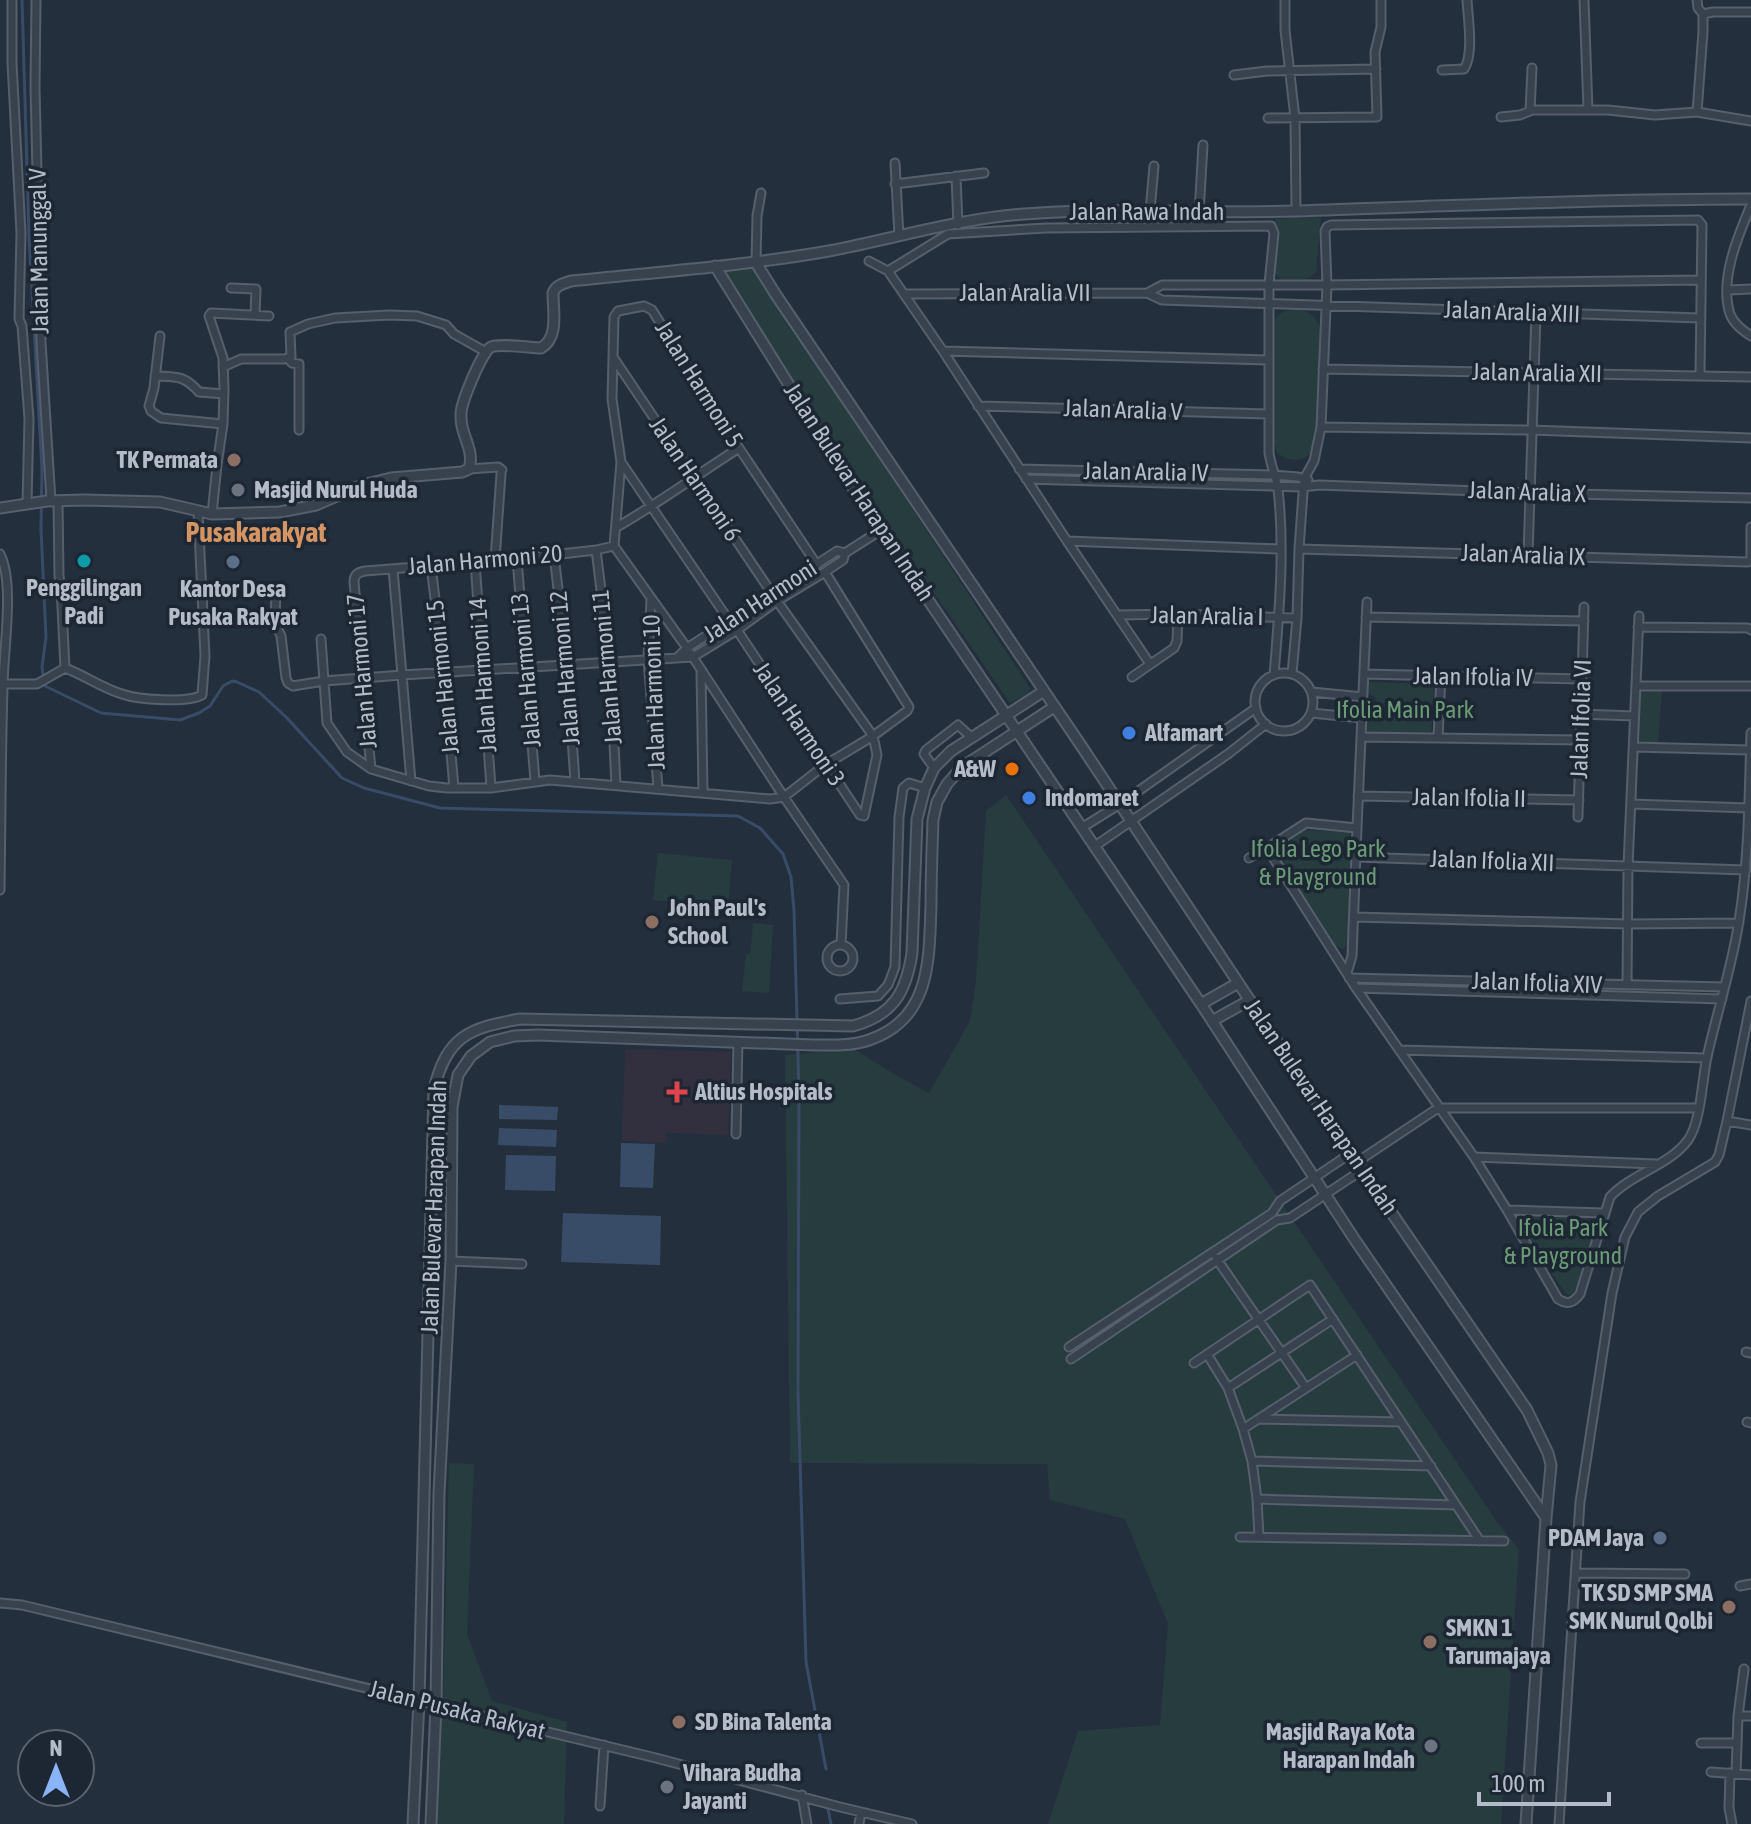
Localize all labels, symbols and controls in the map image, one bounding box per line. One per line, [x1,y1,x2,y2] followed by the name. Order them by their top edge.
[24,168,53,334] street label: Jalan Manunggal V
[1070,198,1224,225] street label: Jalan Rawa Indah
[959,279,1091,306] street label: Jalan Aralia VII
[1443,296,1581,327] street label: Jalan Aralia XIII
[650,316,749,452] street label: Jalan Harmoni 5
[1472,358,1602,387] street label: Jalan Aralia XII
[779,378,940,606] street label: Jalan Bulevar Harapan Indah
[1063,394,1183,425] street label: Jalan Aralia V
[644,412,747,546] street label: Jalan Harmoni 6
[116,446,218,473] place label: TK Permata
[225,451,243,469] marker: TK Permata
[1083,457,1209,486] street label: Jalan Aralia IV
[254,476,418,503] place label: Masjid Nurul Huda
[1468,476,1587,507] street label: Jalan Aralia X
[229,481,247,499] marker: Masjid Nurul Huda
[186,516,326,548] district label: Pusakarakyat
[407,539,563,580] street label: Jalan Harmoni 20
[1461,539,1586,570] street label: Jalan Aralia IX
[75,552,93,570] marker: Penggilingan Padi
[224,553,242,571] marker: Kantor Desa Pusaka Rakyat
[698,554,821,647] street label: Jalan Harmoni
[26,574,142,629] place label: Penggilingan Padi
[168,575,298,630] place label: Kantor Desa Pusaka Rakyat
[586,589,627,745] street label: Jalan Harmoni 11
[544,590,585,746] street label: Jalan Harmoni 12
[505,592,546,748] street label: Jalan Harmoni 13
[341,593,382,749] street label: Jalan Harmoni 17
[464,597,501,753] street label: Jalan Harmoni 14
[421,599,464,756] street label: Jalan Harmoni 15
[1150,601,1264,630] street label: Jalan Aralia I
[637,614,670,770] street label: Jalan Harmoni 10
[748,657,851,791] street label: Jalan Harmoni 3
[1565,659,1596,779] street label: Jalan Ifolia VI
[1413,662,1533,691] street label: Jalan Ifolia IV
[1336,696,1474,723] park label: Ifolia Main Park
[1144,719,1223,746] place label: Alfamart
[1120,724,1138,742] marker: Alfamart
[953,755,997,782] place label: A&W
[1003,760,1021,778] marker: A&W
[1412,783,1526,812] street label: Jalan Ifolia II
[1045,784,1139,811] place label: Indomaret
[1020,789,1038,807] marker: Indomaret
[1250,835,1386,890] park label: Ifolia Lego Park & Playground
[1429,845,1555,876] street label: Jalan Ifolia XII
[667,894,767,949] place label: John Paul's School
[643,913,661,931] marker: John Paul's School
[1471,967,1603,998] street label: Jalan Ifolia XIV
[1239,994,1404,1220] street label: Jalan Bulevar Harapan Indah
[694,1078,833,1105] place label: Altius Hospitals
[416,1079,451,1335] street label: Jalan Bulevar Harapan Indah
[666,1081,688,1103] marker: Altius Hospitals
[1504,1214,1622,1269] park label: Ifolia Park & Playground
[1548,1524,1644,1551] place label: PDAM Jaya
[1651,1529,1669,1547] marker: PDAM Jaya
[1569,1579,1713,1634] place label: TK SD SMP SMA SMK Nurul Qolbi
[1720,1598,1738,1616] marker: TK SD SMP SMA SMK Nurul Qolbi
[1446,1614,1551,1669] place label: SMKN 1 Tarumajaya
[1421,1633,1439,1651] marker: SMKN 1 Tarumajaya
[366,1675,548,1744] street label: Jalan Pusaka Rakyat
[695,1708,832,1735] place label: SD Bina Talenta
[670,1713,688,1731] marker: SD Bina Talenta
[1266,1718,1415,1773] place label: Masjid Raya Kota Harapan Indah
[16,1728,96,1808] north arrow
[50,1735,62,1761] text: N
[1422,1737,1440,1755] marker: Masjid Raya Kota Harapan Indah
[1479,1756,1609,1806] scale bar
[682,1759,801,1814] place label: Vihara Budha Jayanti
[1491,1770,1545,1797] text: 100 m
[658,1778,676,1796] marker: Vihara Budha Jayanti

